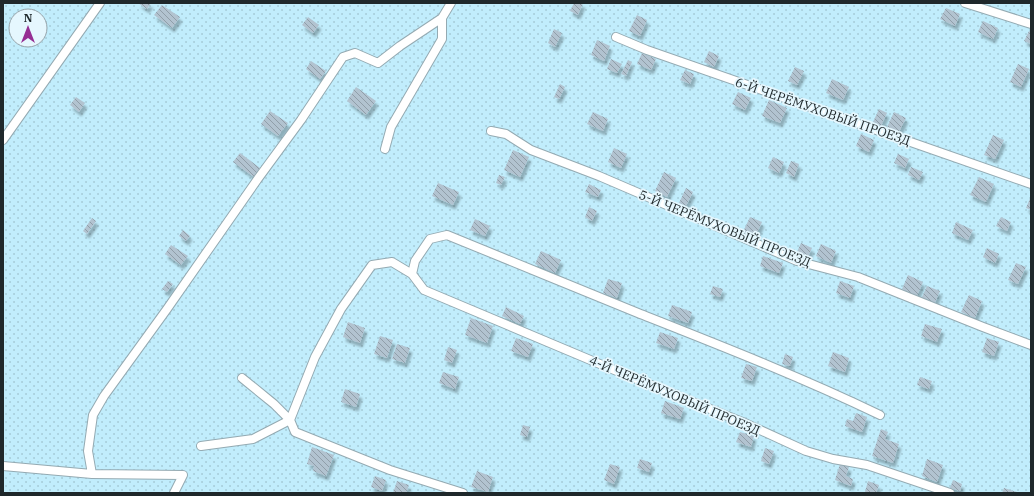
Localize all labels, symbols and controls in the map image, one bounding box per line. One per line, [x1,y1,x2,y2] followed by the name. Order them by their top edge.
[8,8,48,48] north arrow
[24,11,33,25] text: N
[733,73,913,150] street label: 6-Й ЧЕРЁМУХОВЫЙ ПРОЕЗД
[636,186,813,271] street label: 5-Й ЧЕРЁМУХОВЫЙ ПРОЕЗД
[587,352,763,439] street label: 4-Й ЧЕРЁМУХОВЫЙ ПРОЕЗД

